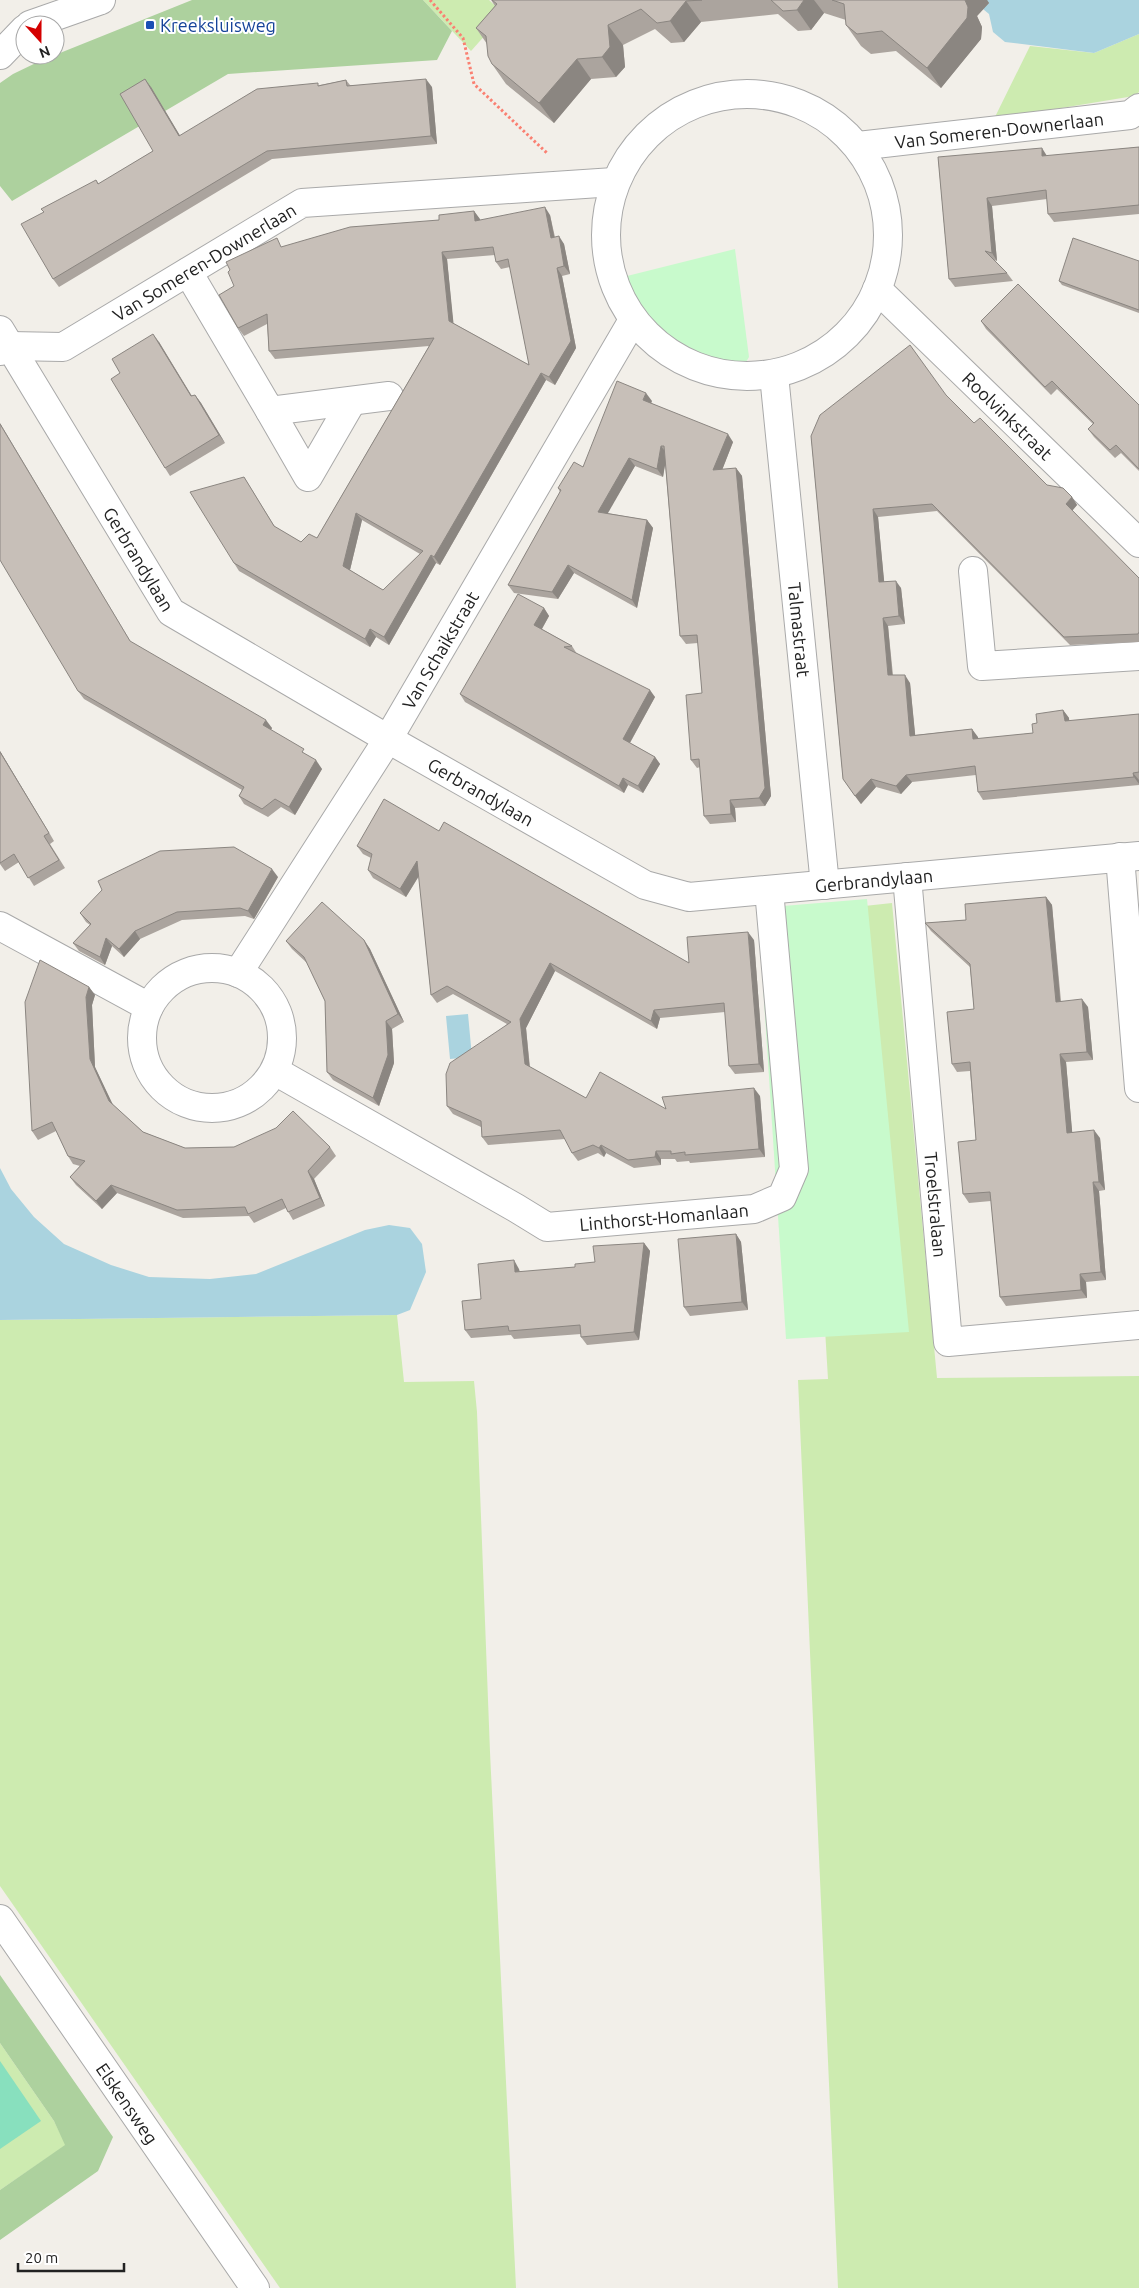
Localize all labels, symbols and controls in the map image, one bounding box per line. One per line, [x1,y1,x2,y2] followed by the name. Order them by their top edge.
[15,15,65,65] north arrow
[160,15,276,35] place label: Kreeksluisweg
[144,19,156,31] marker: Kreeksluisweg
[37,43,52,61] text: N
[893,108,1105,152] street label: Van Someren-Downerlaan
[109,199,299,325] street label: Van Someren-Downerlaan
[959,368,1057,464] street label: Roolvinkstraat
[100,503,178,615] street label: Gerbrandylaan
[785,581,814,678] street label: Talmastraat
[398,588,482,712] street label: Van Schaikstraat
[424,754,537,830] street label: Gerbrandylaan
[814,865,934,895] street label: Gerbrandylaan
[921,1151,951,1258] street label: Troelstralaan
[578,1200,749,1234] street label: Linthorst-Homanlaan
[92,2059,162,2148] street label: Elskensweg
[18,2240,124,2272] scale bar
[25,2249,58,2266] text: 20 m

